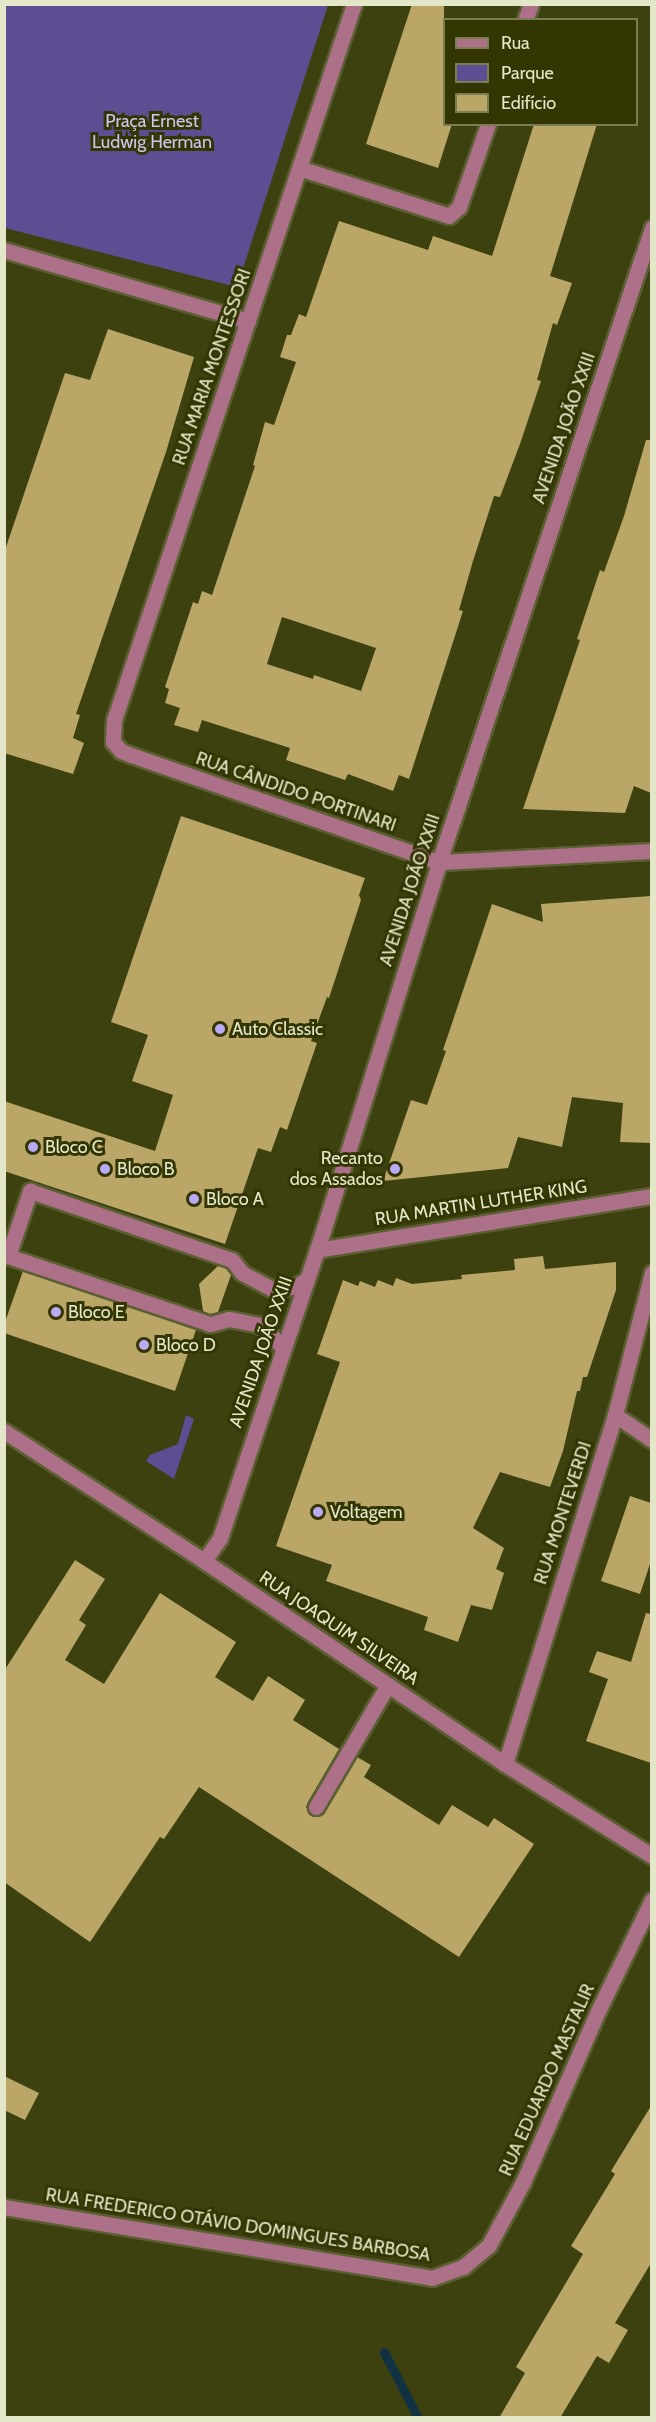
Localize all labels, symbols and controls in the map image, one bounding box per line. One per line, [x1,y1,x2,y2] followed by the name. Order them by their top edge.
[443,18,638,126] legend
[501,32,530,54] text: Rua
[501,62,554,84] text: Parque
[501,92,556,114] text: Edifício
[92,111,212,154] park label: Praça Ernest Ludwig Herman
[168,266,256,468] street label: RUA MARIA MONTESSORI
[528,350,600,506] street label: AVENIDA JOÃO XXIII
[193,748,399,836] street label: RUA CÂNDIDO PORTINARI
[375,811,445,969] street label: AVENIDA JOÃO XXIII
[232,1018,323,1040] place label: Auto Classic
[213,1022,227,1036] marker: Auto Classic
[45,1136,103,1158] place label: Bloco C
[26,1140,40,1154] marker: Bloco C
[290,1148,383,1190] place label: Recanto dos Assados
[117,1158,174,1180] place label: Bloco B
[98,1162,112,1176] marker: Bloco B
[388,1162,402,1176] marker: Recanto dos Assados
[373,1176,589,1230] street label: RUA MARTIN LUTHER KING
[206,1188,264,1210] place label: Bloco A
[187,1192,201,1206] marker: Bloco A
[225,1274,297,1430] street label: AVENIDA JOÃO XXIII
[68,1301,125,1323] place label: Bloco E
[49,1305,63,1319] marker: Bloco E
[156,1334,216,1356] place label: Bloco D
[137,1338,151,1352] marker: Bloco D
[530,1439,596,1587] street label: RUA MONTEVERDI
[330,1501,403,1523] place label: Voltagem
[311,1505,325,1519] marker: Voltagem
[255,1567,423,1689] street label: RUA JOAQUIM SILVEIRA
[495,1981,599,2179] street label: RUA EDUARDO MASTALIR
[44,2184,432,2266] street label: RUA FREDERICO OTÁVIO DOMINGUES BARBOSA

